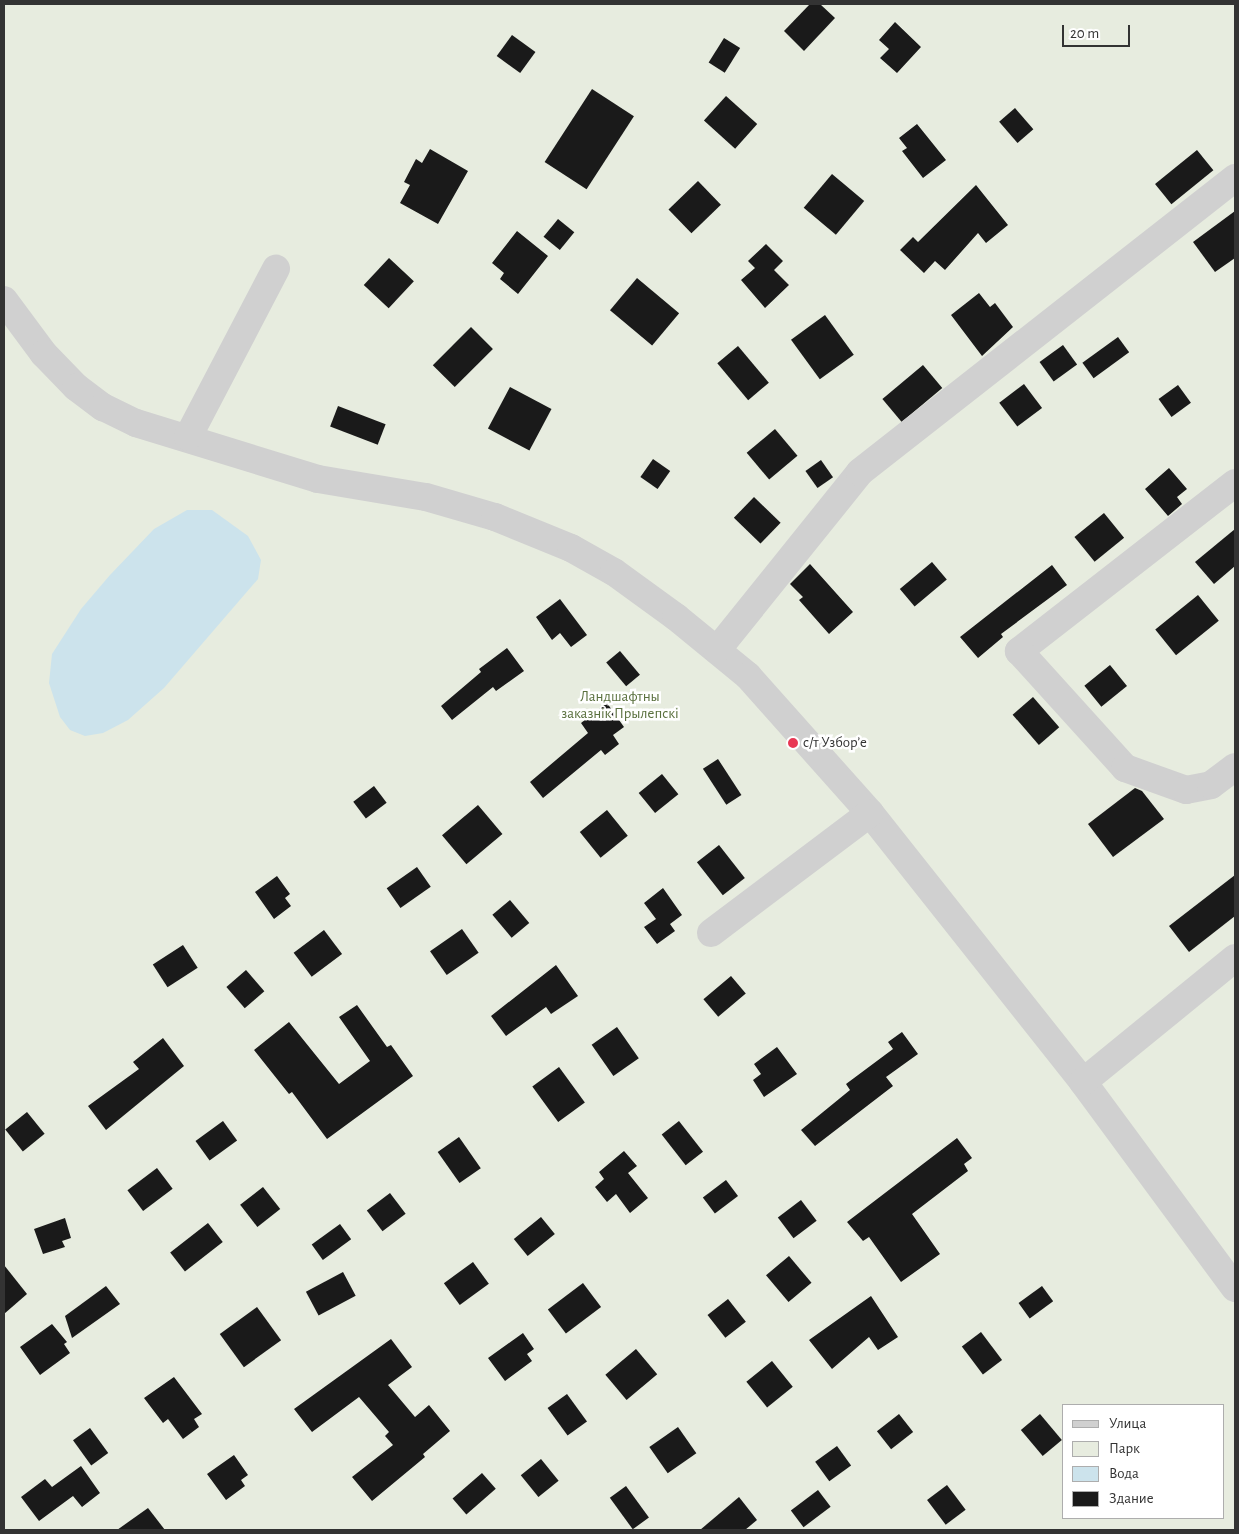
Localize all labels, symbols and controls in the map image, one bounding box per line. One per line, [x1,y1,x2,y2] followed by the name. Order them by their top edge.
[1064,15,1132,47] scale bar
[1070,26,1099,41] text: 20 m
[561,687,679,722] park label: Ландшафтны заказнік Прылепскі
[803,734,867,752] place label: с/т Узборʼе
[787,737,799,749] marker: с/т Узборʼе
[1062,1404,1224,1519] legend
[1109,1416,1146,1431] text: Улица
[1109,1441,1140,1456] text: Парк
[1109,1466,1139,1481] text: Вода
[1109,1491,1154,1506] text: Здание

